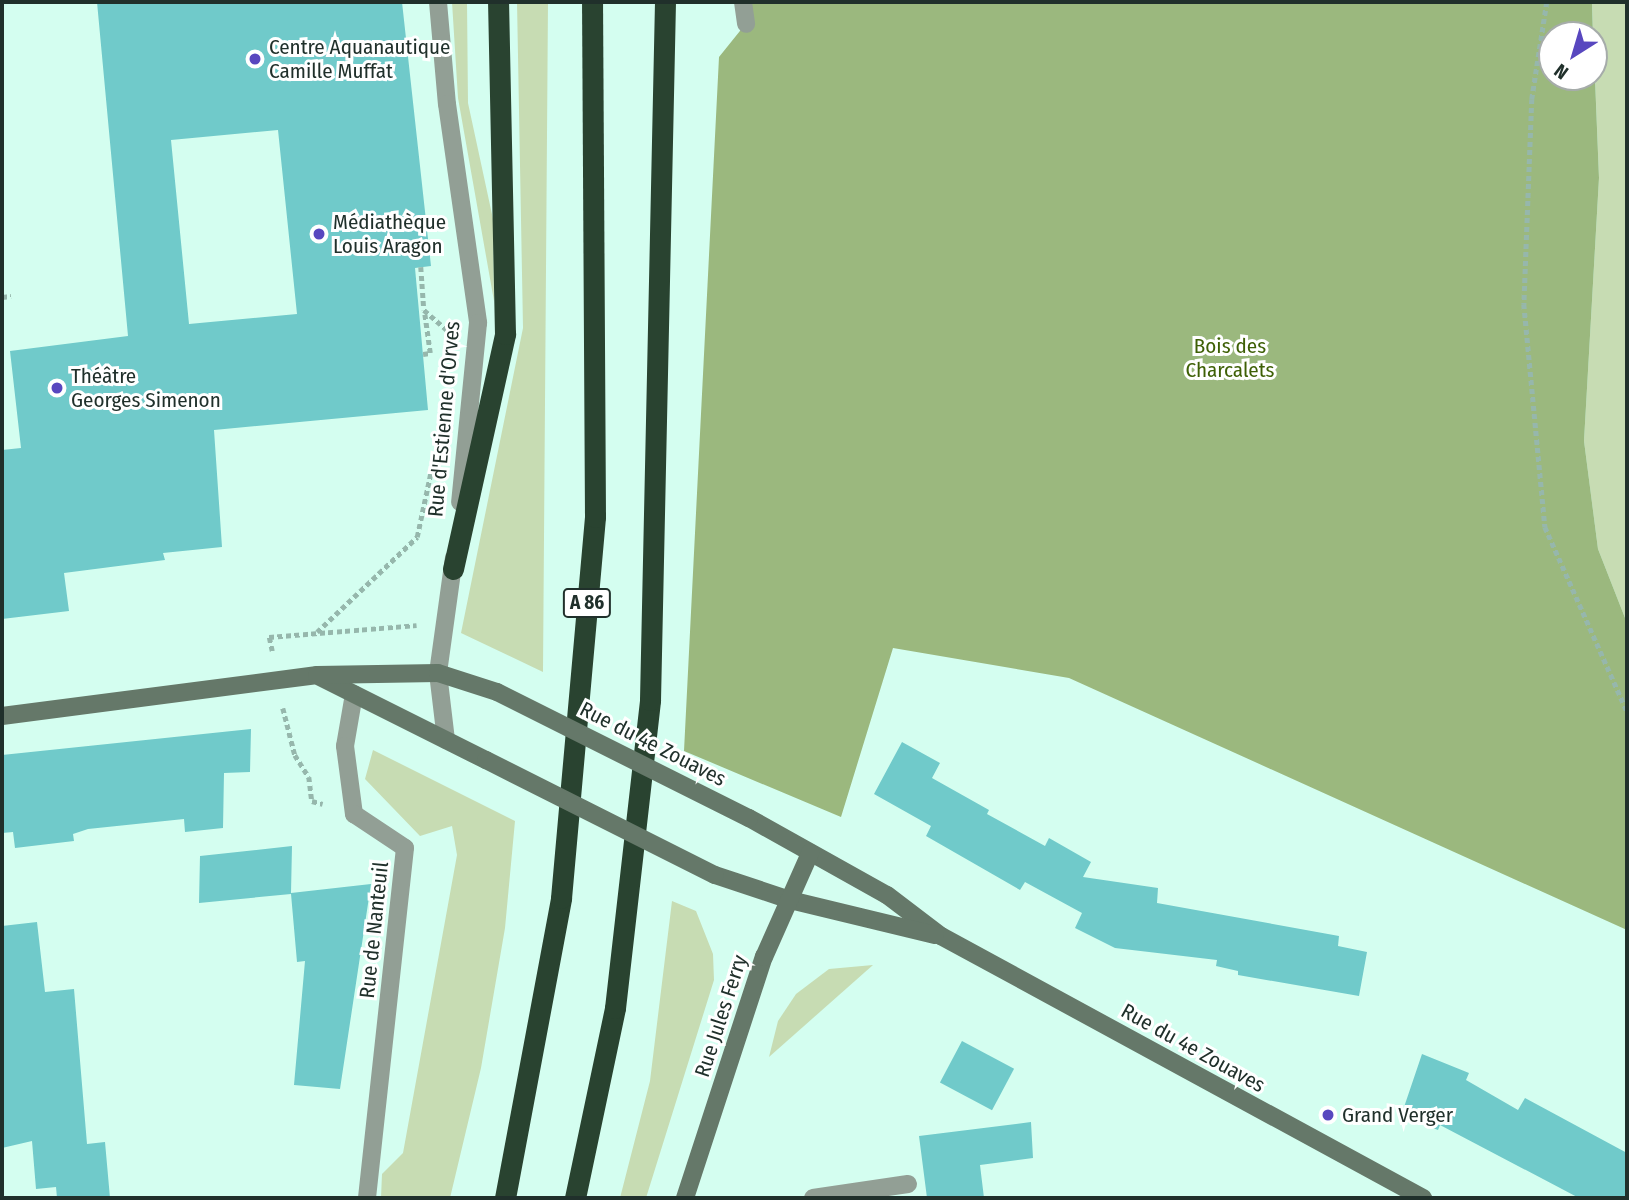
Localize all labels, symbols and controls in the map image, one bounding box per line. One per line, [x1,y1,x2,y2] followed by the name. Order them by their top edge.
[1538,21,1608,91] north arrow
[269,34,450,84] place label: Centre Aquanautique Camille Muffat
[247,51,263,67] marker: Centre Aquanautique Camille Muffat
[1550,59,1573,84] text: N
[333,209,446,259] place label: Médiathèque Louis Aragon
[311,226,327,242] marker: Médiathèque Louis Aragon
[423,320,465,518] street label: Rue d'Estienne d'Orves
[1185,333,1275,383] park label: Bois des Charcalets
[71,363,221,413] place label: Théâtre Georges Simenon
[49,380,65,396] marker: Théâtre Georges Simenon
[562,588,612,618] road number: A 86
[576,696,730,792] street label: Rue du 4e Zouaves
[354,860,394,1000] street label: Rue de Nanteuil
[689,952,753,1080] street label: Rue Jules Ferry
[1117,998,1269,1098] street label: Rue du 4e Zouaves
[1342,1102,1453,1128] place label: Grand Verger
[1320,1107,1336,1123] marker: Grand Verger

